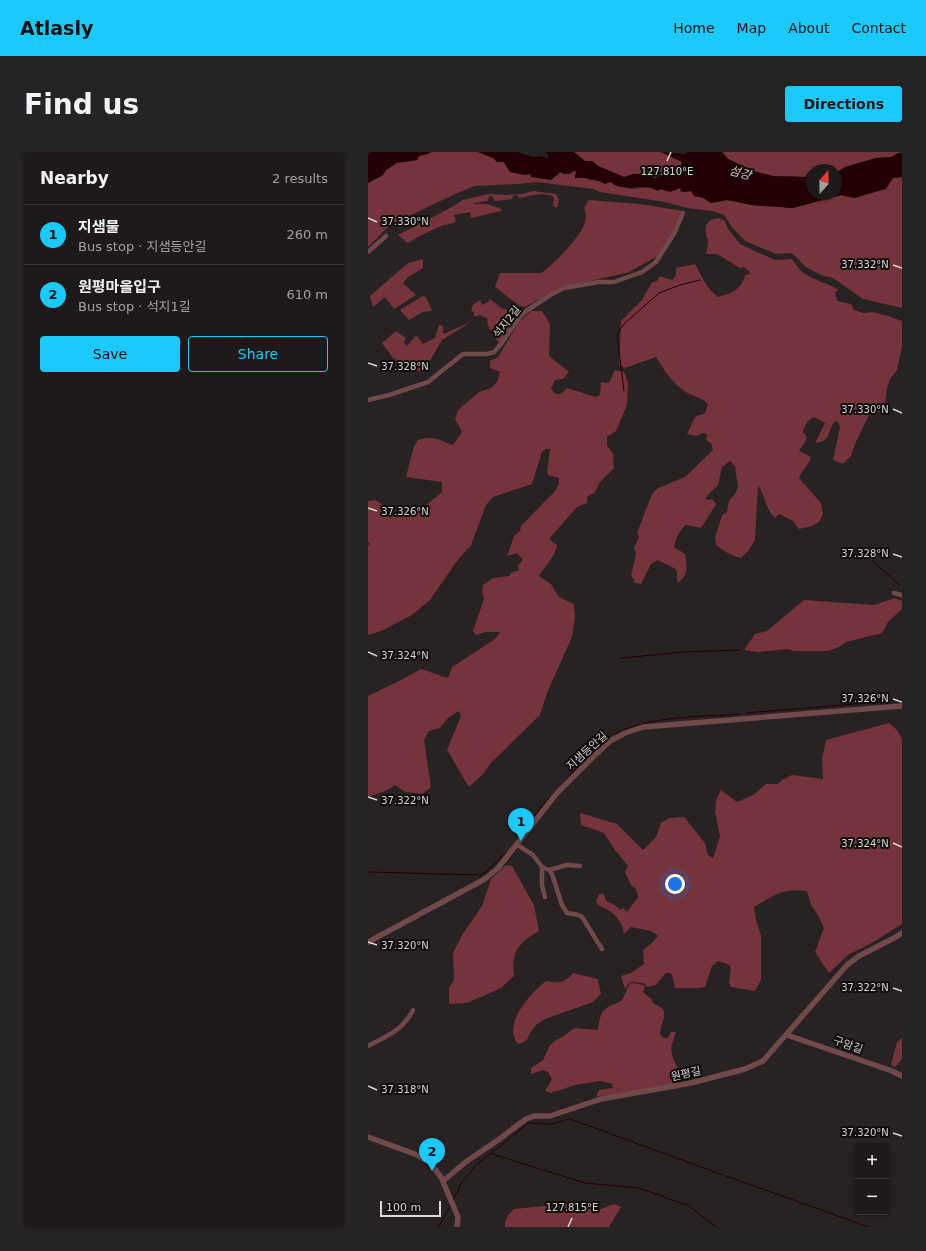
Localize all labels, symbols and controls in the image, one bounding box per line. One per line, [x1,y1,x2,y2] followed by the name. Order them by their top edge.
[20,17,93,39] text: Atlasly
[673,20,715,36] text: Home
[737,20,766,36] text: Map
[788,20,830,36] text: About
[852,20,906,36] text: Contact
[785,86,902,122] button: Directions
[24,88,139,121] text: Find us
[727,163,754,183] water label: 섬강
[806,164,842,200] north arrow
[641,166,693,177] text: 127.810°E
[40,168,109,188] text: Nearby
[272,171,328,186] text: 2 results
[381,216,429,227] text: 37.330°N
[78,218,119,236] text: 지샘물
[48,227,58,242] text: 1
[286,227,328,242] text: 260 m
[78,239,206,254] text: Bus stop · 지샘등안길
[841,259,889,270] text: 37.332°N
[78,278,161,296] text: 원평마을입구
[48,287,58,302] text: 2
[286,287,328,302] text: 610 m
[78,299,191,314] text: Bus stop · 석지1길
[490,303,524,341] street label: 석지2길
[40,336,180,372] button: Save
[188,336,328,372] button: Share
[381,361,429,372] text: 37.328°N
[841,404,889,415] text: 37.330°N
[381,506,429,517] text: 37.326°N
[841,548,889,559] text: 37.328°N
[381,650,429,661] text: 37.324°N
[841,693,889,704] text: 37.326°N
[564,729,610,773] street label: 지샘등안길
[381,795,429,806] text: 37.322°N
[508,808,534,841] pin: 1
[841,838,889,849] text: 37.324°N
[665,874,685,894] your location
[381,940,429,951] text: 37.320°N
[841,982,889,993] text: 37.322°N
[832,1034,864,1056] street label: 구암길
[670,1064,702,1084] street label: 원평길
[381,1084,429,1095] text: 37.318°N
[841,1127,889,1138] text: 37.320°N
[419,1138,445,1171] pin: 2
[854,1143,890,1215] map controls
[854,1143,890,1179] button: +
[854,1179,890,1215] button: −
[380,1199,441,1218] scale bar
[386,1201,421,1214] text: 100 m
[546,1202,598,1213] text: 127.815°E

